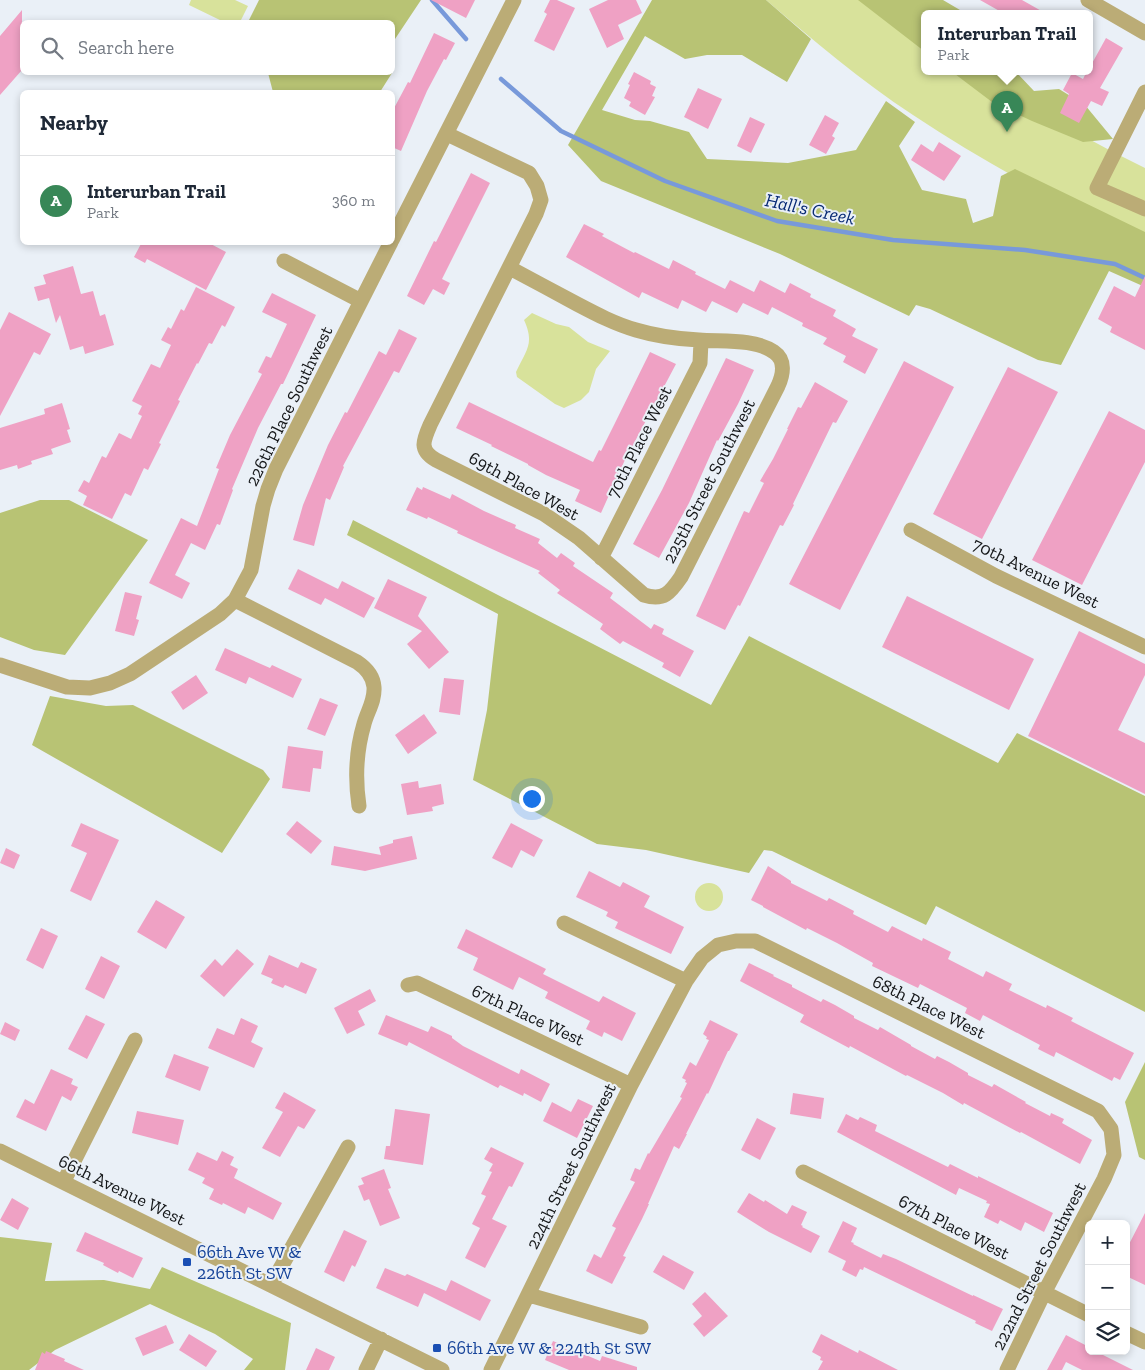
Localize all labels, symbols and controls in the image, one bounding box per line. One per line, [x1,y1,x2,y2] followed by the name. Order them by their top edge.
[921,10,1093,75] popup
[20,20,395,75] search box
[938,22,1076,45] text: Interurban Trail
[38,34,66,62] icon: search
[78,36,174,59] text: Search here
[938,45,969,64] text: Park
[991,91,1023,132] pin: A
[40,110,108,135] text: Nearby
[87,180,226,203] text: Interurban Trail
[763,188,857,230] water label: Hall's Creek
[51,191,62,210] text: A
[332,191,375,210] text: 360 m
[87,203,119,222] text: Park
[241,322,337,490] street label: 226th Place Southwest
[601,382,677,502] street label: 70th Place West
[658,395,760,567] street label: 225th Street Southwest
[465,447,583,526] street label: 69th Place West
[969,533,1103,613] street label: 70th Avenue West
[519,786,545,812] your location
[869,970,989,1044] street label: 68th Place West
[468,979,588,1051] street label: 67th Place West
[521,1079,621,1253] street label: 224th Street Southwest
[55,1150,189,1230] street label: 66th Avenue West
[987,1178,1091,1354] street label: 222nd Street Southwest
[895,1190,1014,1265] street label: 67th Place West
[1085,1220,1130,1355] map controls
[1085,1220,1130,1265] button: +
[197,1241,301,1284] place label: 66th Ave W & 226th St SW
[181,1256,193,1268] marker: 66th Ave W & 226th St SW
[1085,1265,1130,1310] button: −
[1085,1310,1130,1355] button: layers
[447,1337,651,1359] place label: 66th Ave W & 224th St SW
[431,1342,443,1354] marker: 66th Ave W & 224th St SW

